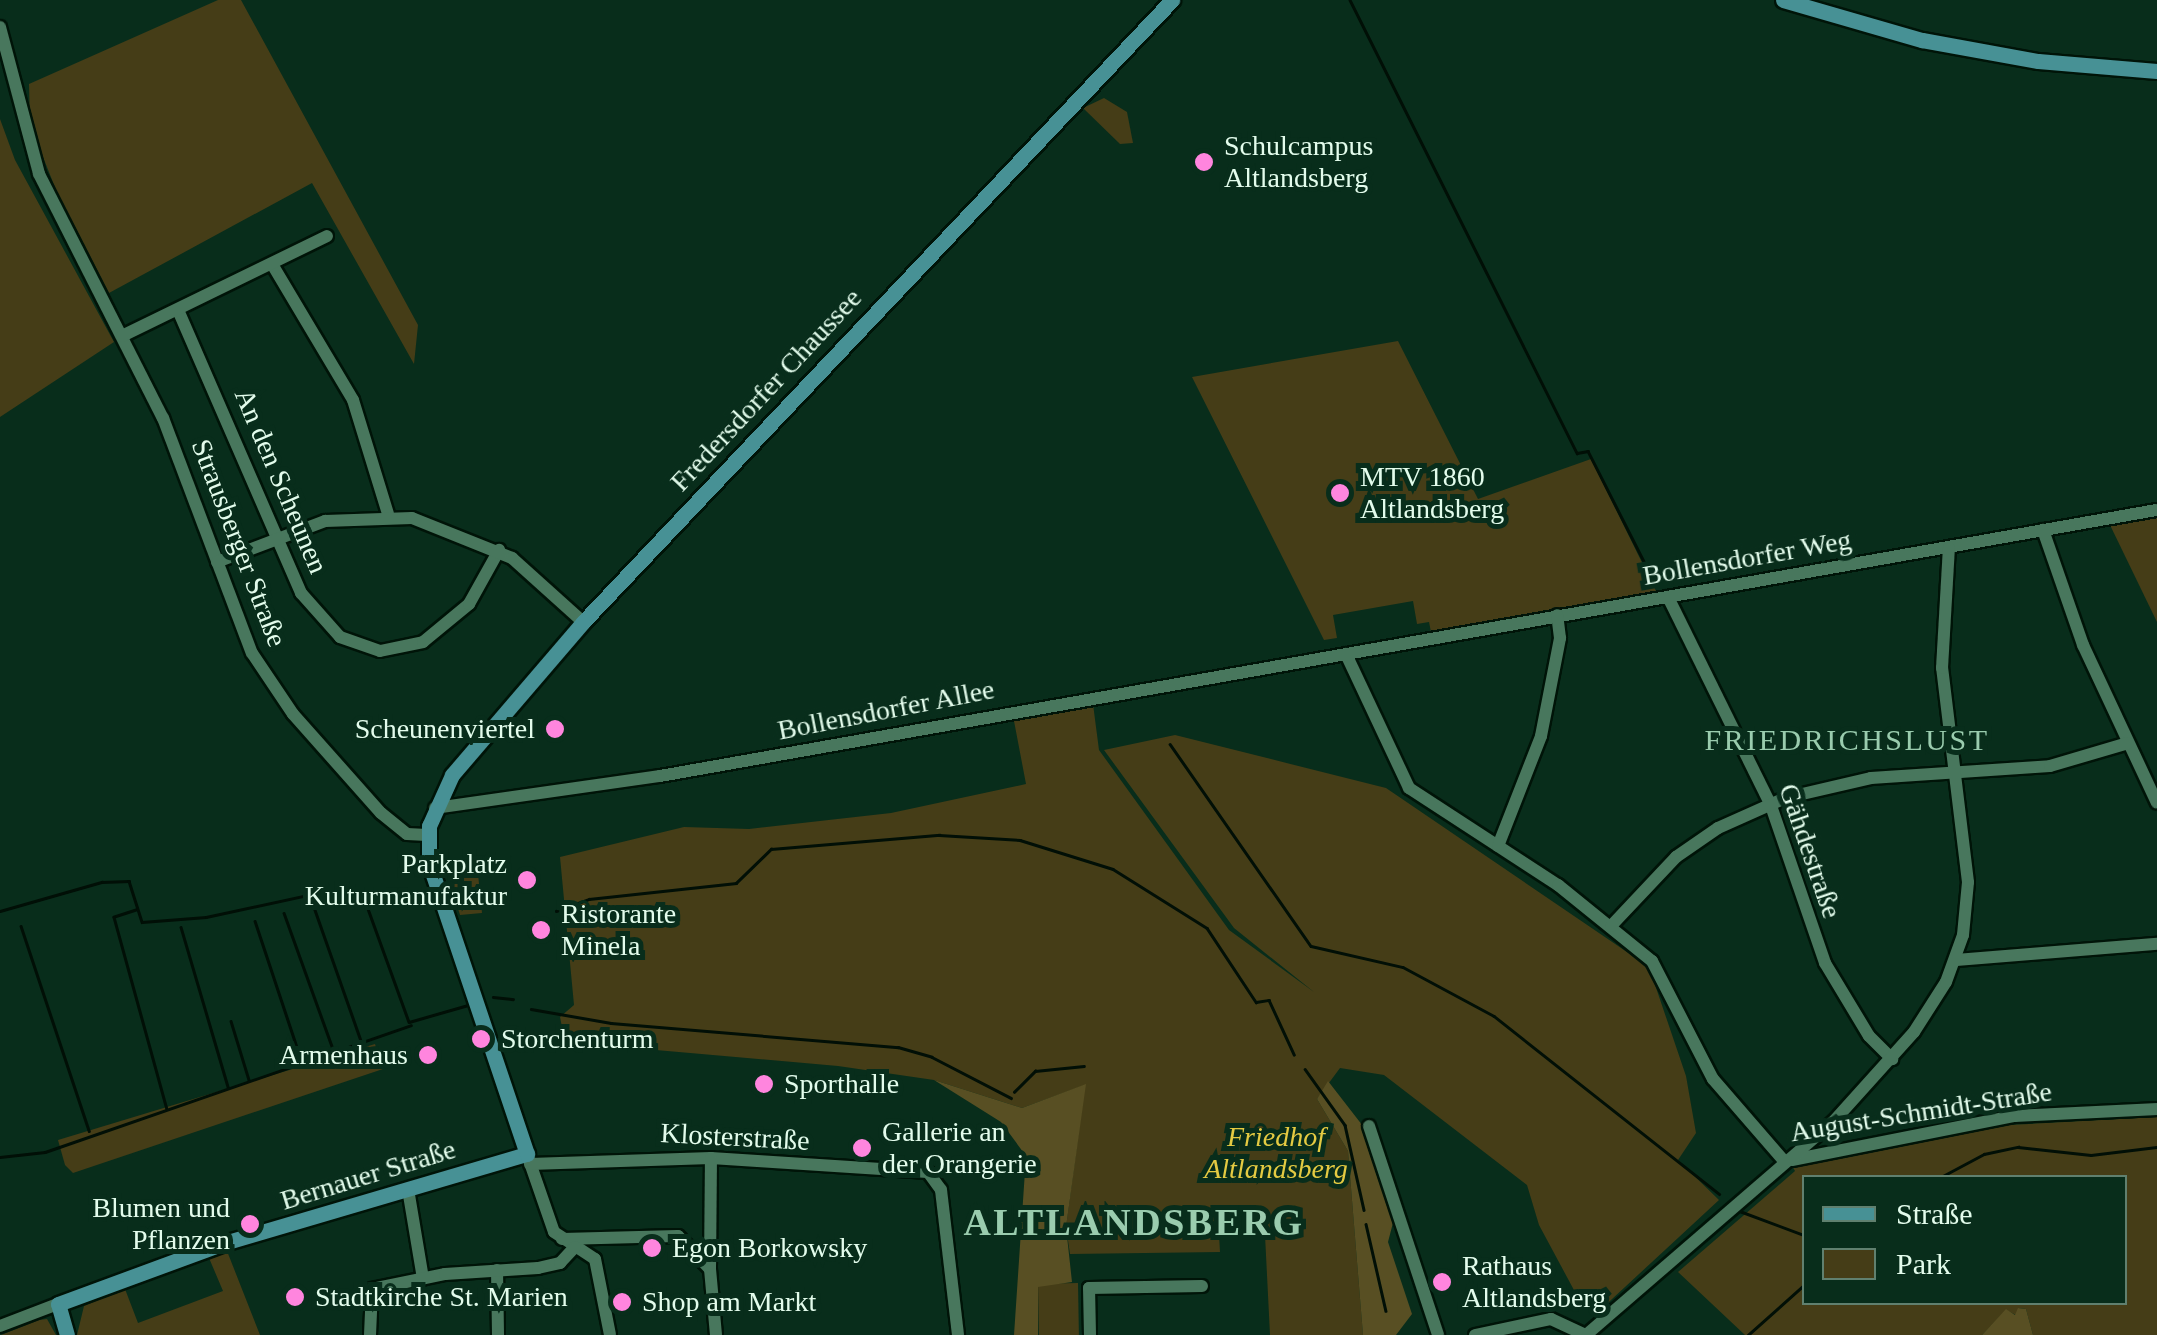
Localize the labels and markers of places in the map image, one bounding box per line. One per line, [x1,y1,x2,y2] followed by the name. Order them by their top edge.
[1224,129,1373,195] place label: Schulcampus Altlandsberg
[1193,151,1215,173] marker: Schulcampus Altlandsberg
[1360,460,1504,526] place label: MTV 1860 Altlandsberg
[1329,482,1351,504] marker: MTV 1860 Altlandsberg
[355,712,535,746] place label: Scheunenviertel
[544,718,566,740] marker: Scheunenviertel
[305,847,507,913] place label: Parkplatz Kulturmanufaktur
[516,869,538,891] marker: Parkplatz Kulturmanufaktur
[561,897,676,963] place label: Ristorante Minela
[530,919,552,941] marker: Ristorante Minela
[501,1022,653,1056] place label: Storchenturm
[470,1028,492,1050] marker: Storchenturm
[279,1038,408,1072] place label: Armenhaus
[417,1044,439,1066] marker: Armenhaus
[784,1067,899,1101] place label: Sporthalle
[753,1073,775,1095] marker: Sporthalle
[882,1115,1037,1181] place label: Gallerie an der Orangerie
[851,1137,873,1159] marker: Gallerie an der Orangerie
[92,1191,230,1257] place label: Blumen und Pflanzen
[239,1213,261,1235] marker: Blumen und Pflanzen
[672,1231,867,1265] place label: Egon Borkowsky
[641,1237,663,1259] marker: Egon Borkowsky
[1462,1249,1606,1315] place label: Rathaus Altlandsberg
[1431,1271,1453,1293] marker: Rathaus Altlandsberg
[315,1280,568,1314] place label: Stadtkirche St. Marien
[642,1285,816,1319] place label: Shop am Markt
[284,1286,306,1308] marker: Stadtkirche St. Marien
[611,1291,633,1313] marker: Shop am Markt

